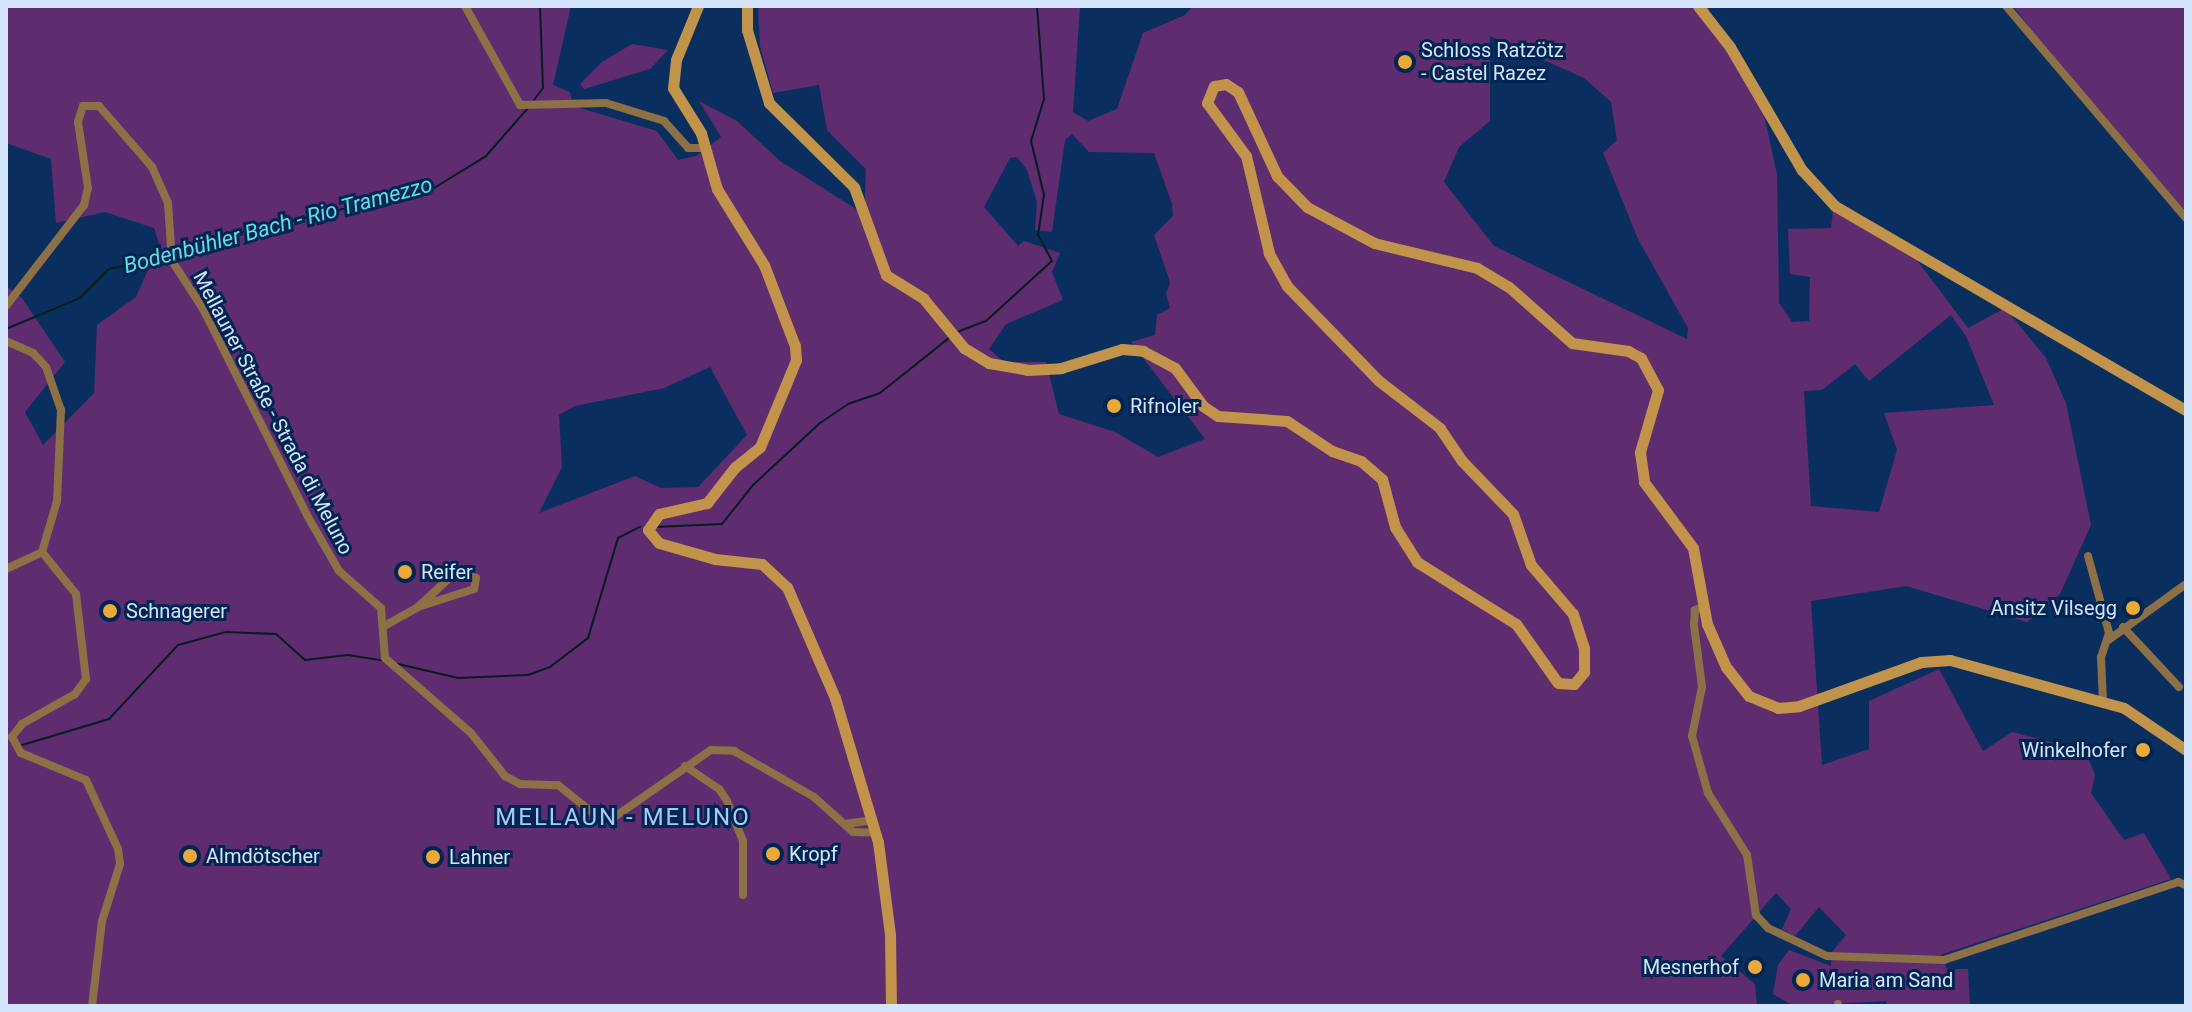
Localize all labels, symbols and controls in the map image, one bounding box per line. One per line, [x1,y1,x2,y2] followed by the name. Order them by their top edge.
[1421,38,1564,85] place label: Schloss Ratzötz - Castel Razez
[1396,53,1414,71] marker: Schloss Ratzötz - Castel Razez
[120,171,436,279] water label: Bodenbühler Bach - Rio Tramezzo
[188,267,358,559] street label: Mellauner Straße - Strada di Meluno
[1130,394,1199,418] place label: Rifnoler
[1105,397,1123,415] marker: Rifnoler
[421,560,473,584] place label: Reifer
[396,563,414,581] marker: Reifer
[1990,596,2117,620] place label: Ansitz Vilsegg
[126,599,227,623] place label: Schnagerer
[2124,599,2142,617] marker: Ansitz Vilsegg
[101,602,119,620] marker: Schnagerer
[2021,738,2127,762] place label: Winkelhofer
[2134,741,2152,759] marker: Winkelhofer
[495,804,751,832] district label: MELLAUN - MELUNO
[789,842,838,866] place label: Kropf
[206,844,320,868] place label: Almdötscher
[449,845,510,869] place label: Lahner
[764,845,782,863] marker: Kropf
[181,847,199,865] marker: Almdötscher
[424,848,442,866] marker: Lahner
[1643,955,1739,979] place label: Mesnerhof
[1746,958,1764,976] marker: Mesnerhof
[1819,968,1953,992] place label: Maria am Sand
[1794,971,1812,989] marker: Maria am Sand

